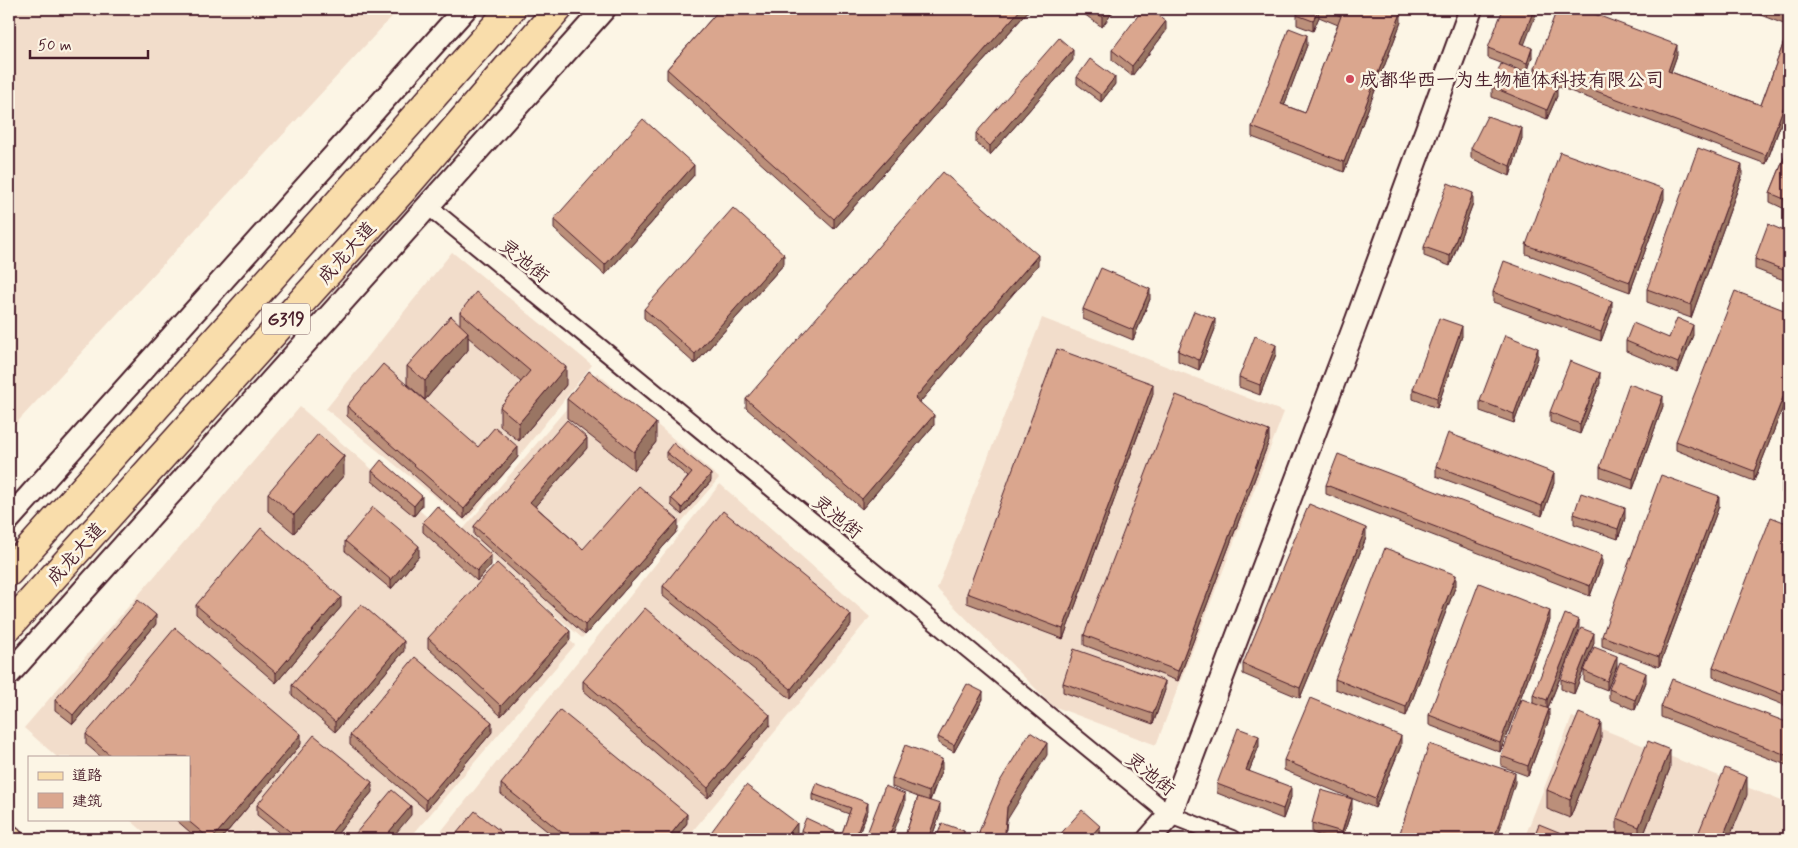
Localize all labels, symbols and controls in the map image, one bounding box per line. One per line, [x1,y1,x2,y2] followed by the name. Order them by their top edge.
[30,28,148,60] scale bar
[38,36,72,56] text: 50 m
[1360,68,1664,93] place label: 成都华西一为生物植体科技有限公司
[1344,73,1356,85] marker: 成都华西一为生物植体科技有限公司
[312,216,382,290] street label: 成龙大道
[494,234,554,289] street label: 灵池街
[262,304,310,334] road number: G319
[807,490,867,545] street label: 灵池街
[41,517,111,591] street label: 成龙大道
[1120,747,1180,802] street label: 灵池街
[28,756,190,820] legend
[72,766,102,786] text: 道路
[72,792,102,812] text: 建筑

